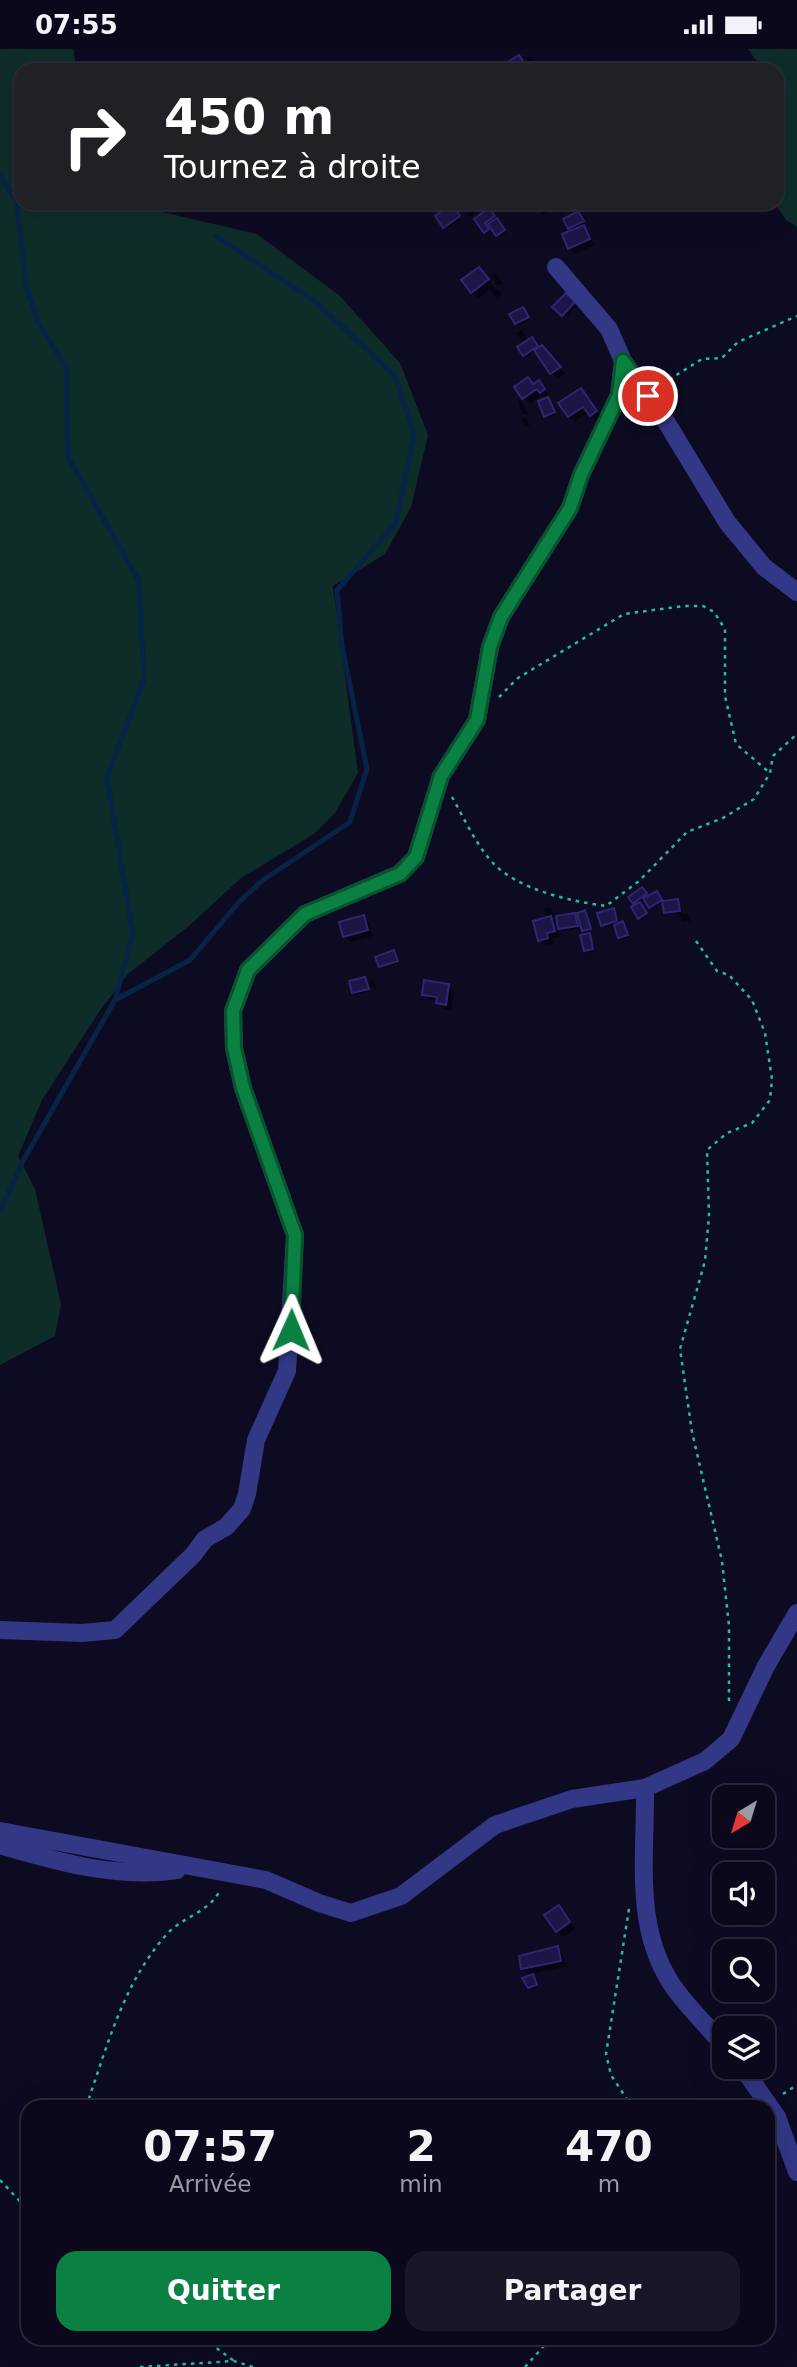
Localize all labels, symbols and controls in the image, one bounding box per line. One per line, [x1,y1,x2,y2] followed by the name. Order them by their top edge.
[35,10,118,40] text: 07:55
[164,89,334,146] text: 450 m
[49,91,140,182] icon: right
[164,148,421,186] text: Tournez à droite
[618,366,678,426] pin
[629,377,667,415] icon: arrive
[254,1293,328,1367] position arrow
[712,1785,775,1848] north arrow
[712,1785,775,2079] map controls
[712,1862,775,1925] button: sound
[712,1939,775,2002] button: search
[712,2016,775,2079] button: layers
[143,2122,277,2171] text: 07:57
[406,2122,436,2171] text: 2
[565,2122,653,2171] text: 470
[169,2171,251,2197] text: Arrivée
[399,2171,443,2197] text: min
[598,2171,620,2197] text: m
[56,2251,391,2331] button: Quitter
[405,2251,740,2331] button: Partager

